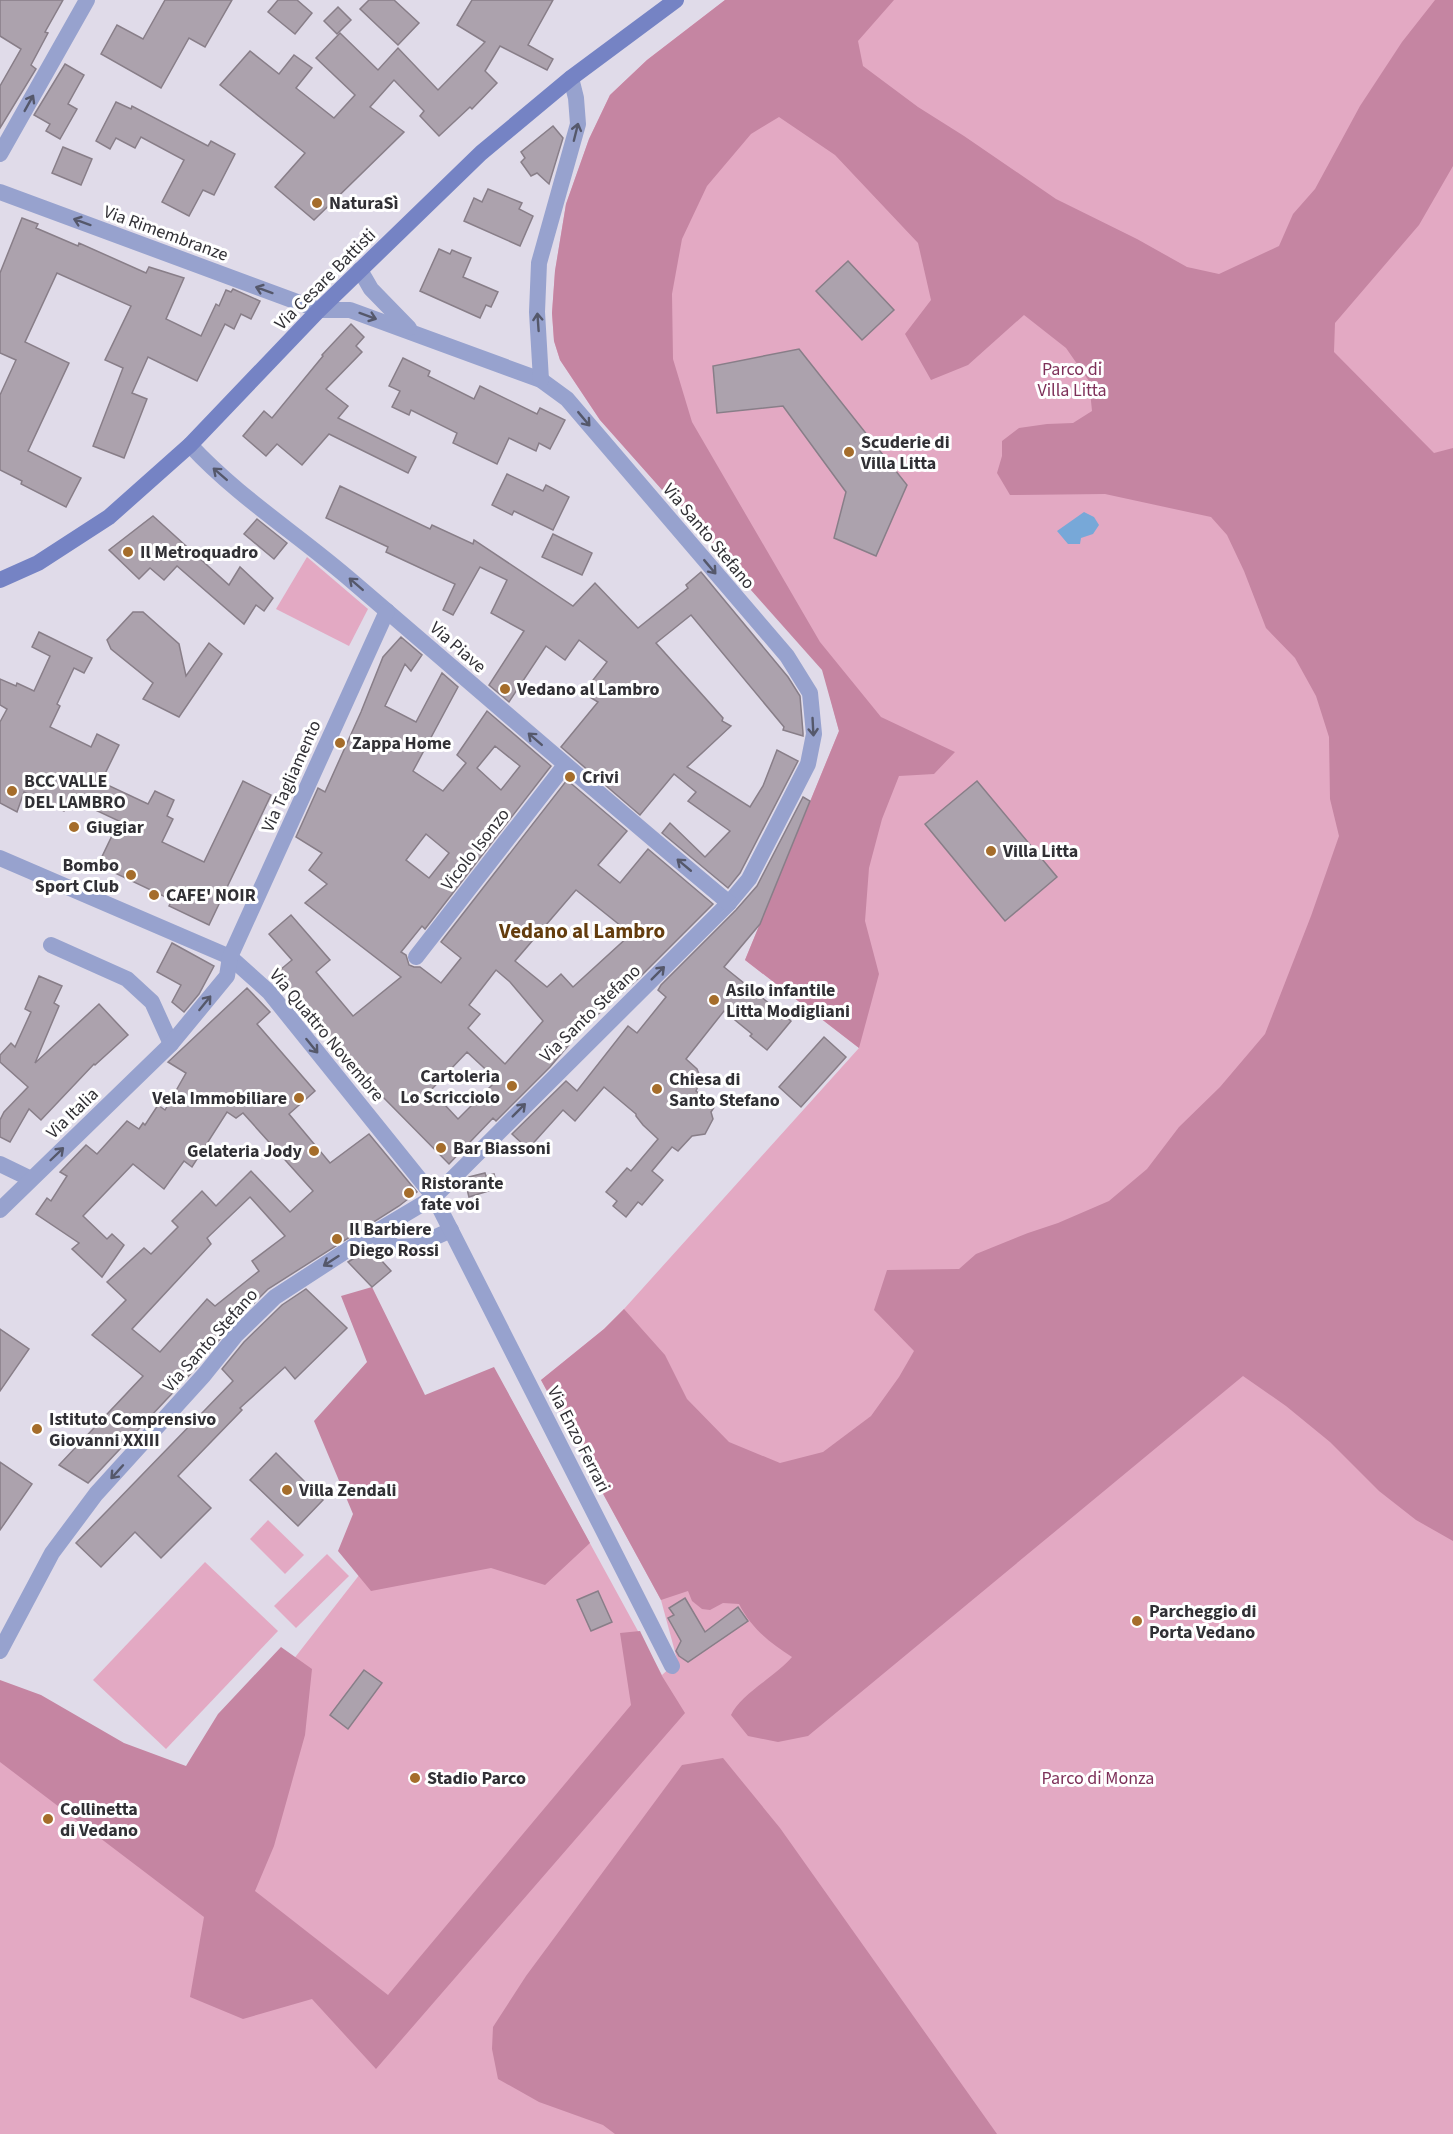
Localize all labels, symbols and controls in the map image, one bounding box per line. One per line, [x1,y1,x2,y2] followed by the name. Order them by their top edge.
[23,95,35,112] one-way arrow
[570,123,582,142] one-way arrow
[329,191,398,216] place label: NaturaSì
[310,196,324,210] marker: NaturaSì
[100,199,232,268] street label: Via Rimembranze
[73,216,92,227] one-way arrow
[269,223,382,336] street label: Via Cesare Battisti
[256,284,274,295] one-way arrow
[358,312,376,323] one-way arrow
[532,312,543,332] one-way arrow
[1037,357,1107,403] park label: Parco di Villa Litta
[577,411,590,427] one-way arrow
[860,430,950,476] place label: Scuderie di Villa Litta
[842,445,856,459] marker: Scuderie di Villa Litta
[212,468,228,481] one-way arrow
[657,478,760,595] street label: Via Santo Stefano
[140,540,258,565] place label: Il Metroquadro
[121,545,135,559] marker: Il Metroquadro
[703,559,717,574] one-way arrow
[349,577,364,591] one-way arrow
[424,616,491,679] street label: Via Piave
[516,677,659,702] place label: Vedano al Lambro
[498,682,512,696] marker: Vedano al Lambro
[256,716,327,836] street label: Via Tagliamento
[807,717,818,736] one-way arrow
[352,731,451,756] place label: Zappa Home
[528,732,543,746] one-way arrow
[333,736,347,750] marker: Zappa Home
[582,765,619,790] place label: Crivi
[24,769,126,815] place label: BCC VALLE DEL LAMBRO
[563,770,577,784] marker: Crivi
[5,784,19,798] marker: BCC VALLE DEL LAMBRO
[435,803,516,896] street label: Vicolo Isonzo
[86,815,145,840] place label: Giugiar
[67,820,81,834] marker: Giugiar
[1002,839,1078,864] place label: Villa Litta
[984,844,998,858] marker: Villa Litta
[35,853,119,899] place label: Bombo Sport Club
[677,858,692,872] one-way arrow
[124,868,138,882] marker: Bombo Sport Club
[166,883,256,908] place label: CAFE' NOIR
[147,888,161,902] marker: CAFE' NOIR
[498,916,665,946] district label: Vedano al Lambro
[534,959,646,1068] street label: Via Santo Stefano
[263,963,390,1107] street label: Via Quattro Novembre
[650,966,665,981] one-way arrow
[725,978,850,1024] place label: Asilo infantile Litta Modigliani
[707,993,721,1007] marker: Asilo infantile Litta Modigliani
[199,995,212,1011] one-way arrow
[306,1038,319,1054] one-way arrow
[400,1064,500,1110] place label: Cartoleria Lo Scricciolo
[669,1067,780,1113] place label: Chiesa di Santo Stefano
[505,1079,519,1093] marker: Cartoleria Lo Scricciolo
[41,1082,104,1145] street label: Via Italia
[650,1082,664,1096] marker: Chiesa di Santo Stefano
[151,1086,287,1111] place label: Vela Immobiliare
[292,1091,306,1105] marker: Vela Immobiliare
[512,1103,527,1118] one-way arrow
[453,1136,551,1161] place label: Bar Biassoni
[187,1139,303,1164] place label: Gelateria Jody
[434,1141,448,1155] marker: Bar Biassoni
[307,1144,321,1158] marker: Gelateria Jody
[50,1147,65,1162] one-way arrow
[421,1171,504,1217] place label: Ristorante fate voi
[402,1186,416,1200] marker: Ristorante fate voi
[349,1217,439,1263] place label: Il Barbiere Diego Rossi
[330,1232,344,1246] marker: Il Barbiere Diego Rossi
[323,1255,339,1267] one-way arrow
[157,1283,264,1398] street label: Via Santo Stefano
[541,1382,616,1497] street label: Via Enzo Ferrari
[49,1407,216,1453] place label: Istituto Comprensivo Giovanni XXIII
[30,1422,44,1436] marker: Istituto Comprensivo Giovanni XXIII
[110,1464,124,1479] one-way arrow
[298,1478,396,1503] place label: Villa Zendali
[280,1483,294,1497] marker: Villa Zendali
[1149,1599,1257,1645] place label: Parcheggio di Porta Vedano
[1130,1614,1144,1628] marker: Parcheggio di Porta Vedano
[427,1766,526,1791] place label: Stadio Parco
[1042,1766,1154,1791] park label: Parco di Monza
[408,1771,422,1785] marker: Stadio Parco
[60,1797,138,1843] place label: Collinetta di Vedano
[41,1812,55,1826] marker: Collinetta di Vedano

